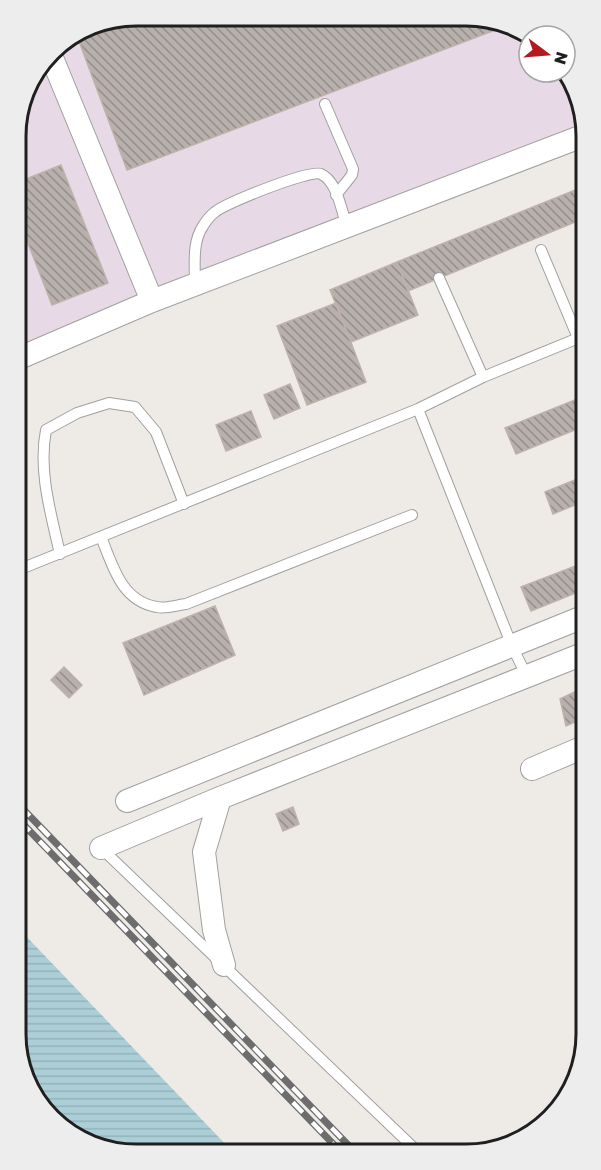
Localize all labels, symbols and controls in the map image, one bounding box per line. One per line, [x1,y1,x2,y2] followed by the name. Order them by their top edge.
[517,24,577,84] north arrow
[550,50,573,67] text: N

